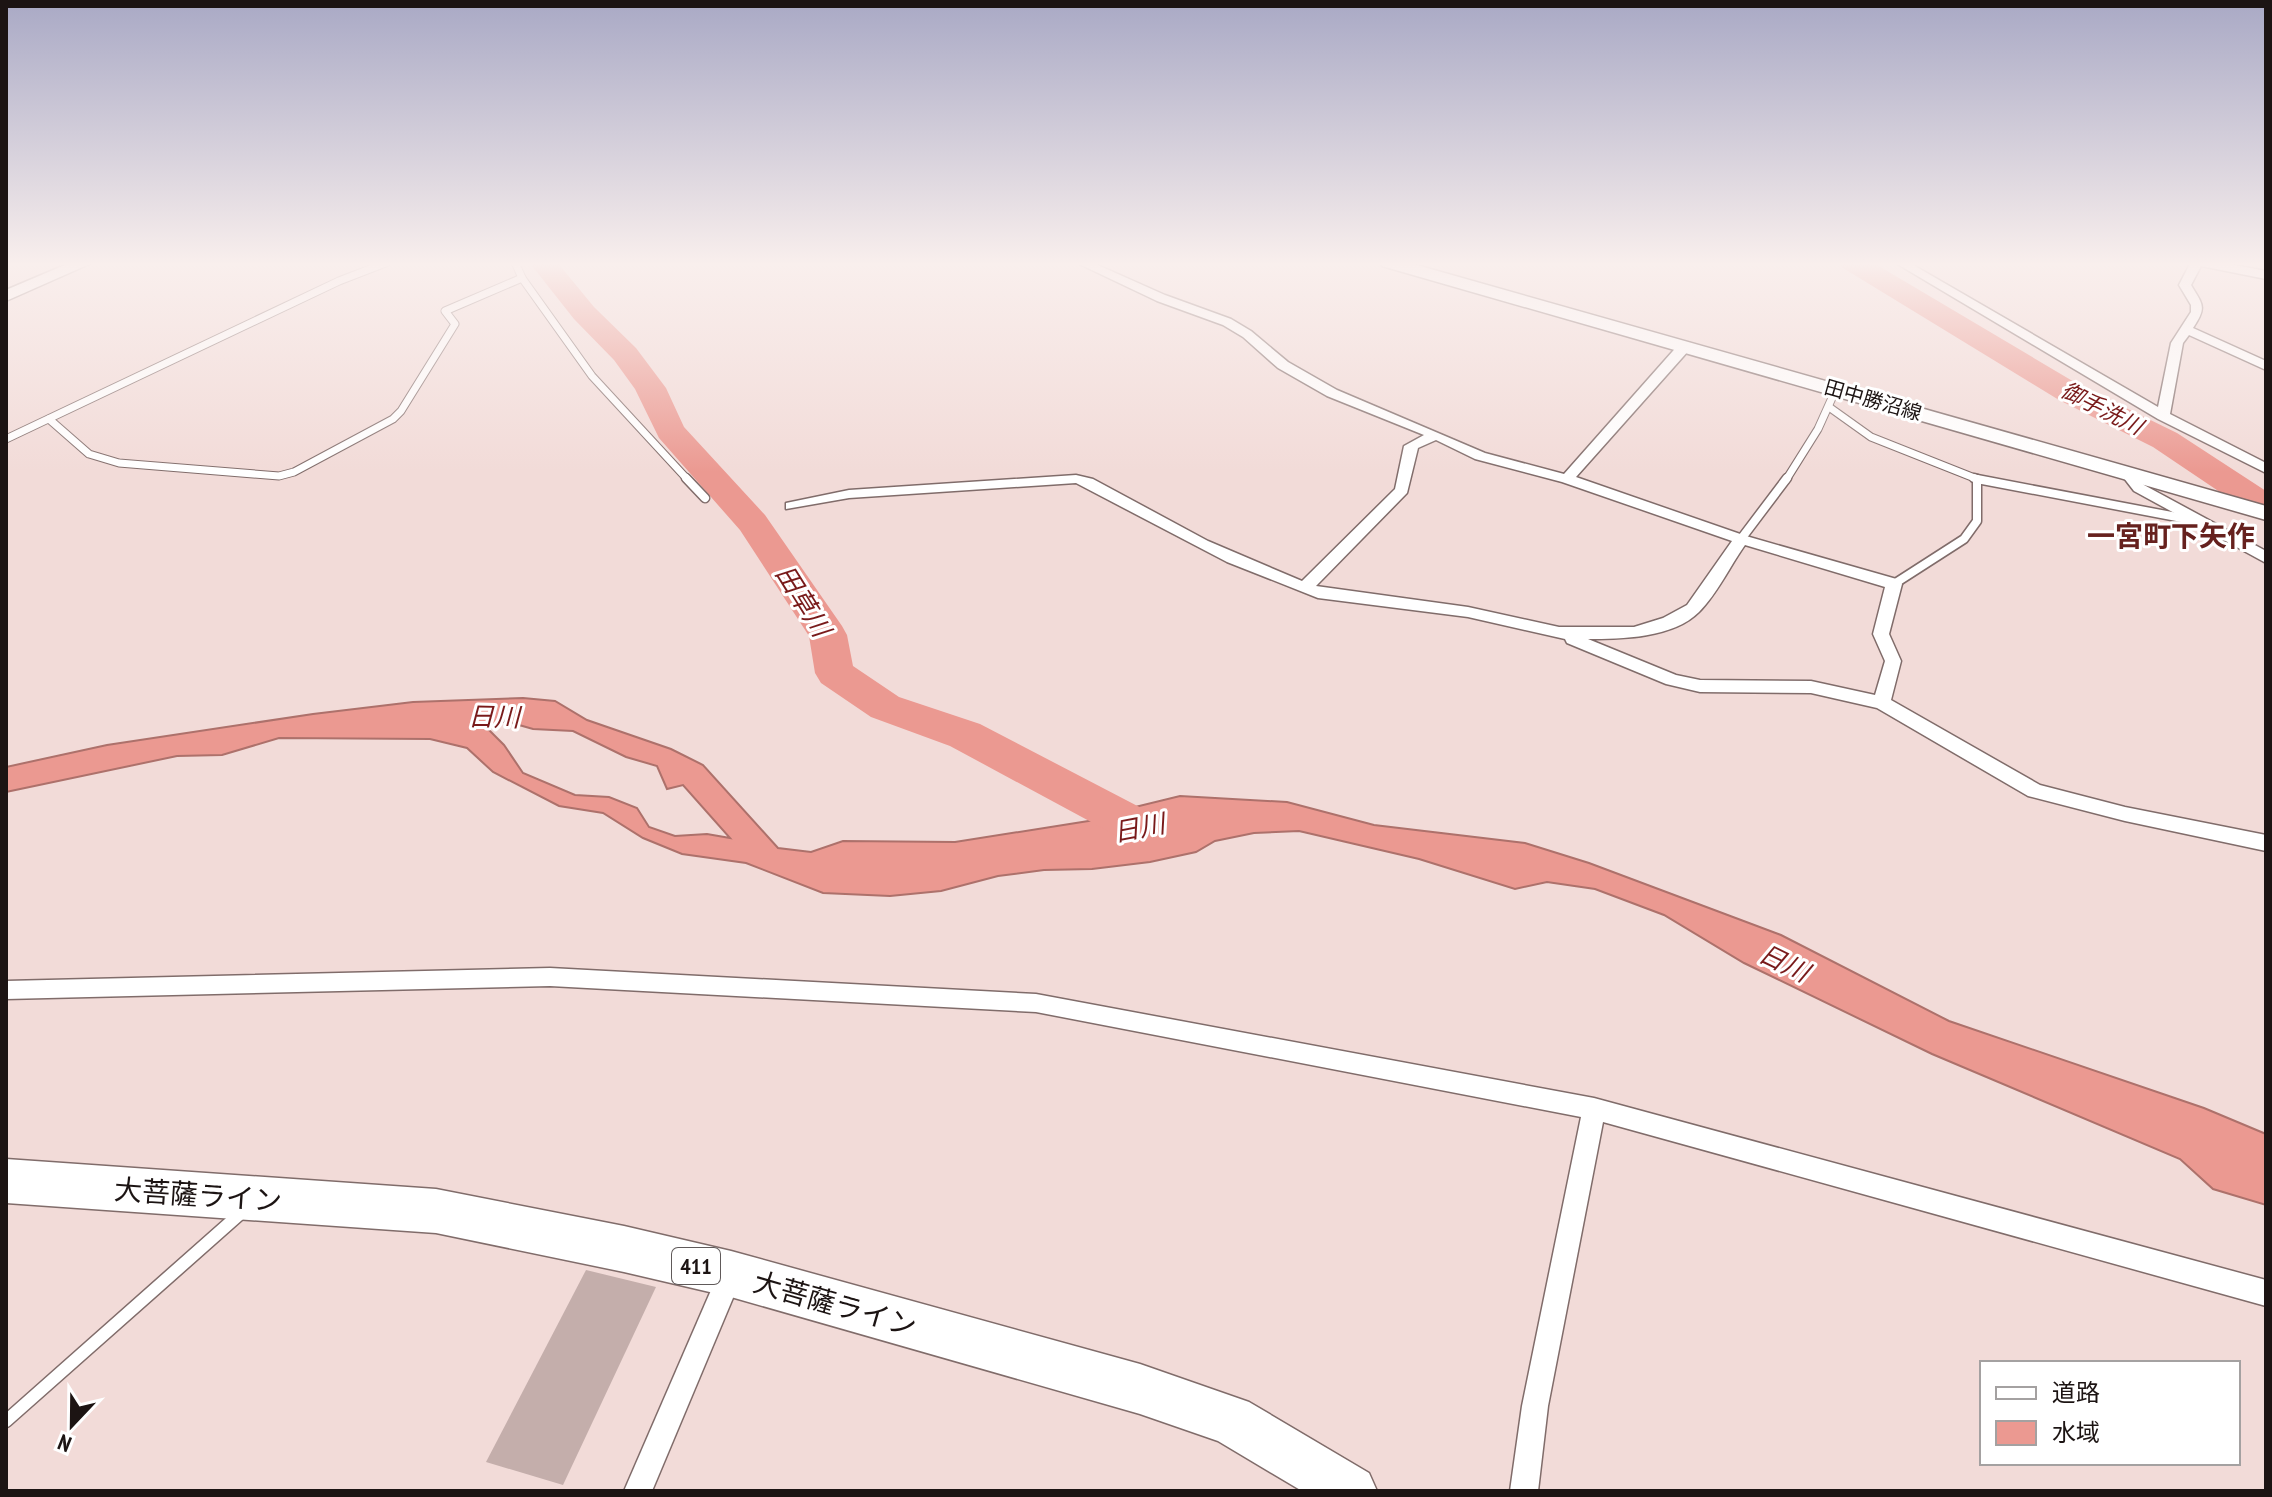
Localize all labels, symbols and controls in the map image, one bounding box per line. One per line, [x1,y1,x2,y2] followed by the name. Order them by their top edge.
[1821,374,1925,426] street label: 田中勝沼線
[2056,376,2149,441] water label: 御手洗川
[2087,517,2255,554] district label: 一宮町下矢作
[769,559,840,645] water label: 田草川
[468,700,523,734] water label: 日川
[1110,806,1171,849] water label: 日川
[1754,936,1818,990] water label: 日川
[113,1170,283,1219] street label: 大菩薩ライン
[672,1248,720,1284] road number: 411
[749,1263,921,1344] street label: 大菩薩ライン
[1980,1361,2240,1465] legend
[2052,1377,2100,1408] text: 道路
[32,1385,112,1465] north arrow
[2052,1417,2100,1448] text: 水域
[54,1428,75,1459] text: N

